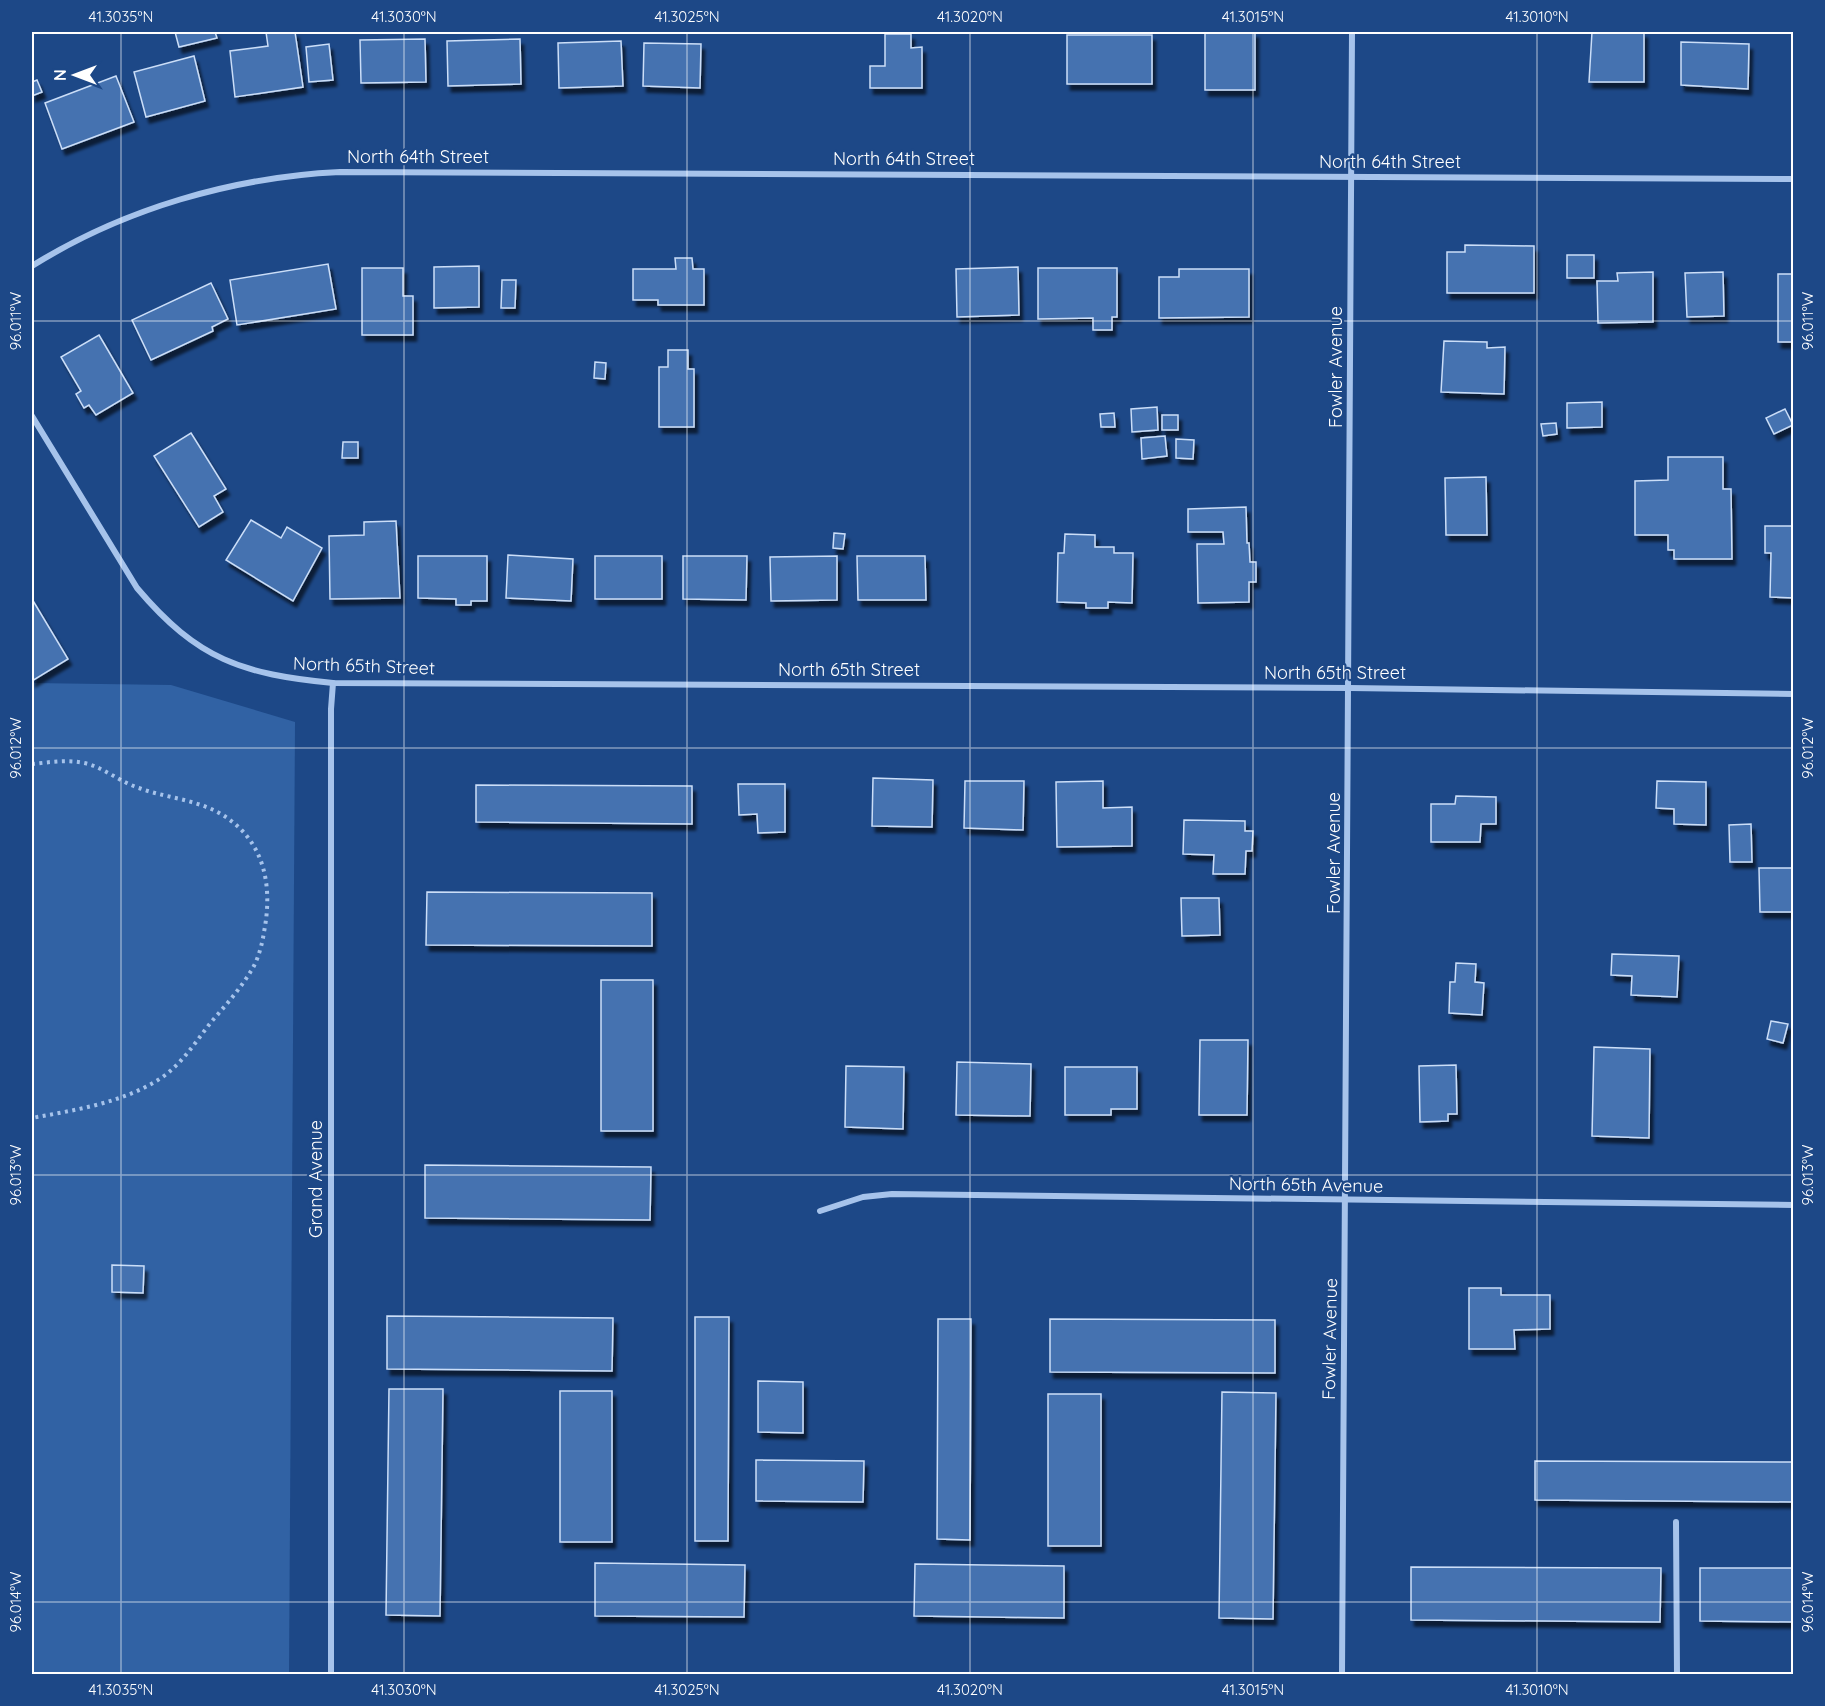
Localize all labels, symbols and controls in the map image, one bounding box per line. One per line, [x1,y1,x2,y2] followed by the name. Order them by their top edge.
[89,7,153,26] text: 41.3035°N
[371,7,437,26] text: 41.3030°N
[654,7,720,26] text: 41.3025°N
[937,7,1003,26] text: 41.3020°N
[1222,7,1284,26] text: 41.3015°N
[1505,7,1569,26] text: 41.3010°N
[45,45,105,105] north arrow
[50,69,70,81] text: N
[347,145,489,168] street label: North 64th Street
[833,147,975,170] street label: North 64th Street
[1319,150,1461,173] street label: North 64th Street
[6,291,25,350] text: 96.011°W
[1798,291,1817,350] text: 96.011°W
[1324,306,1347,428] street label: Fowler Avenue
[293,652,435,679] street label: North 65th Street
[778,658,920,681] street label: North 65th Street
[1264,661,1406,684] street label: North 65th Street
[6,717,25,779] text: 96.012°W
[1798,717,1817,779] text: 96.012°W
[1322,792,1345,914] street label: Fowler Avenue
[304,1120,327,1238] street label: Grand Avenue
[6,1144,25,1205] text: 96.013°W
[1798,1144,1817,1205] text: 96.013°W
[1229,1172,1383,1197] street label: North 65th Avenue
[1317,1278,1342,1400] street label: Fowler Avenue
[6,1571,25,1632] text: 96.014°W
[1798,1571,1817,1632] text: 96.014°W
[89,1680,153,1699] text: 41.3035°N
[371,1680,437,1699] text: 41.3030°N
[654,1680,720,1699] text: 41.3025°N
[937,1680,1003,1699] text: 41.3020°N
[1222,1680,1284,1699] text: 41.3015°N
[1505,1680,1569,1699] text: 41.3010°N

